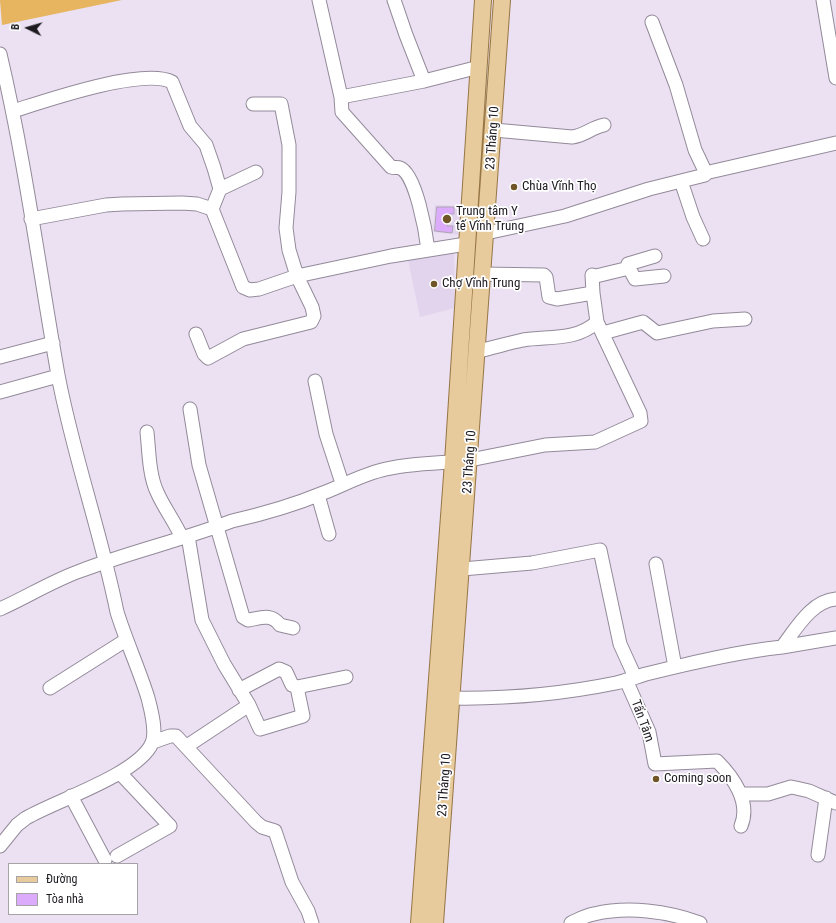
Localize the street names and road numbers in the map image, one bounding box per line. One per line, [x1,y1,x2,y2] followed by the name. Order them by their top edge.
[483,106,503,170] street label: 23 Tháng 10
[460,430,480,494] street label: 23 Tháng 10
[627,698,657,744] street label: Tấn Tâm
[435,753,455,817] street label: 23 Tháng 10

